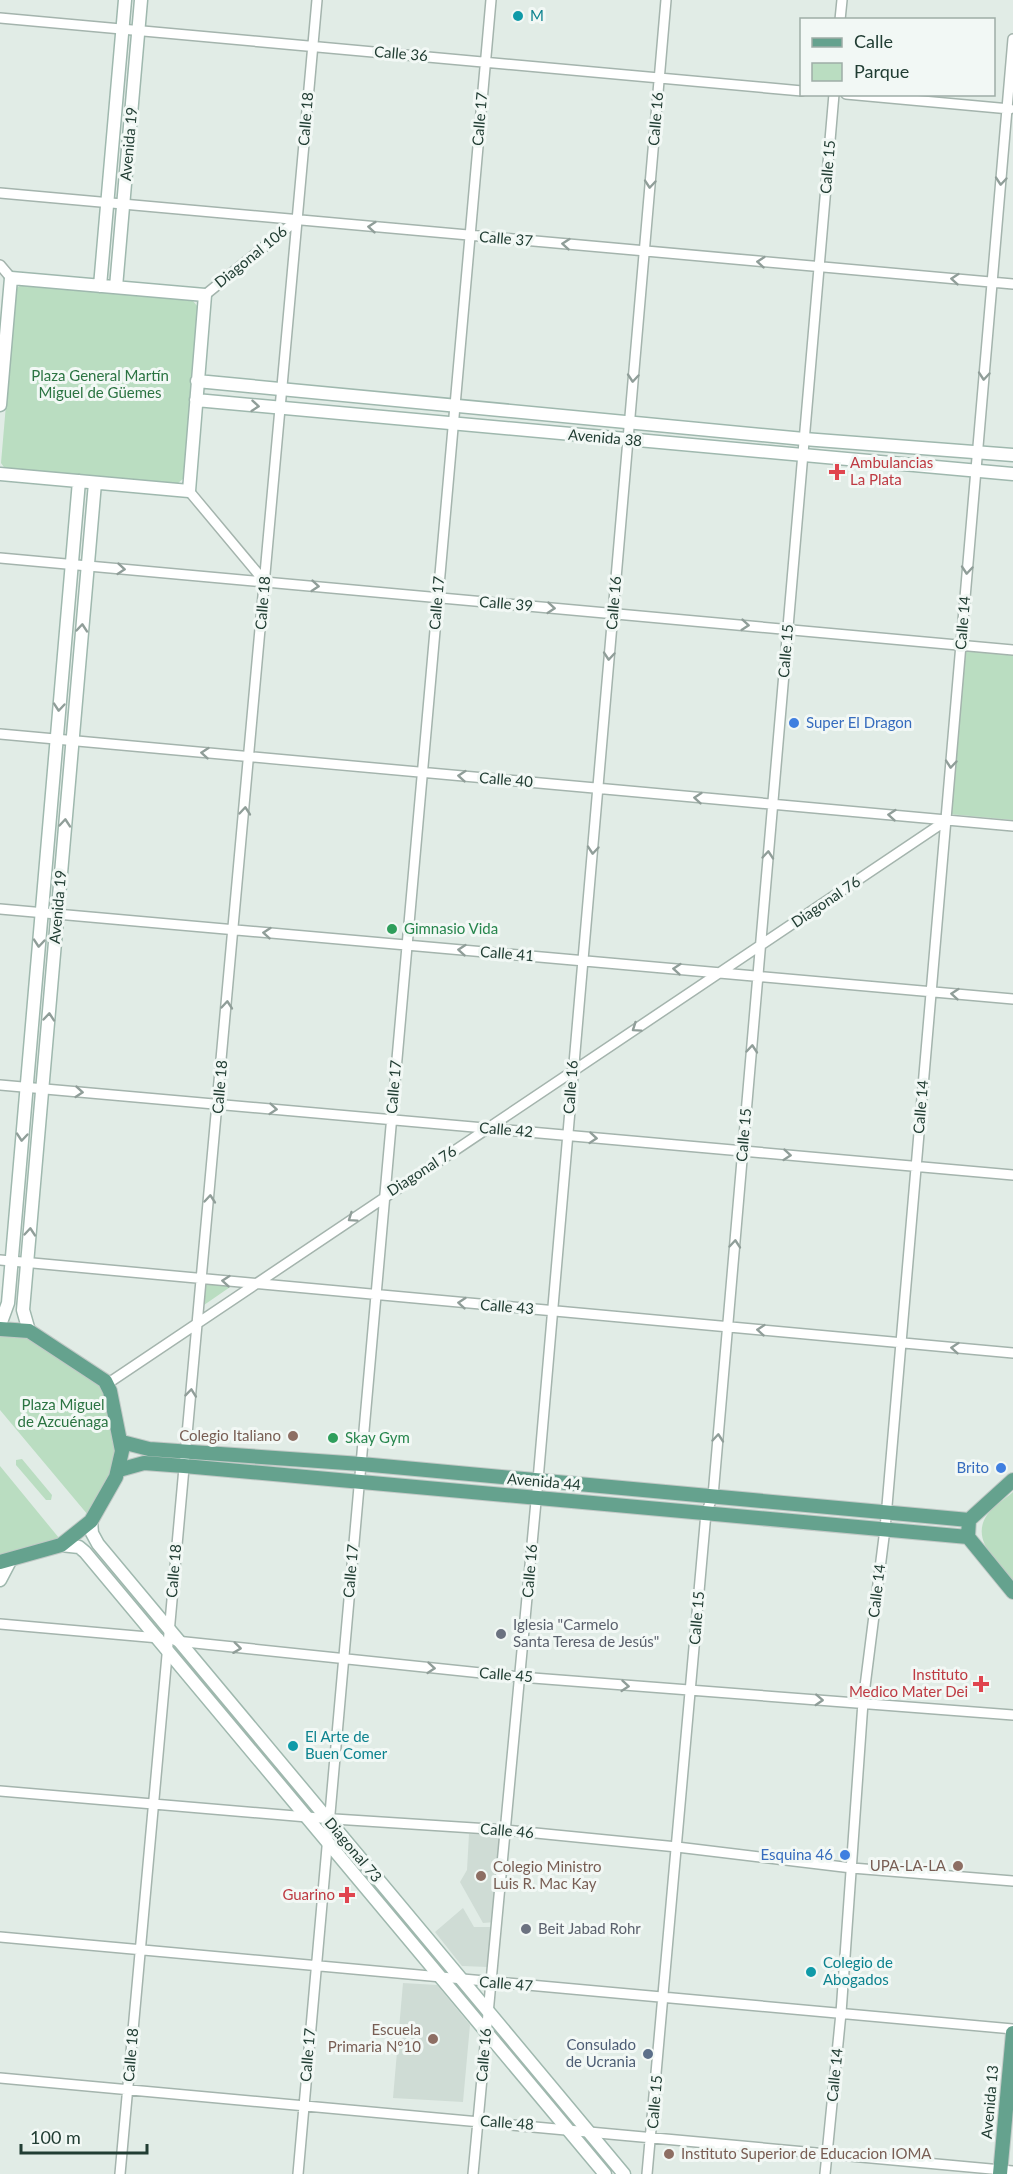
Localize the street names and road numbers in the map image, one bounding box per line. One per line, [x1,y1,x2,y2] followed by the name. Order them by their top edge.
[374,42,429,64] street label: Calle 36
[294,91,316,146] street label: Calle 18
[468,91,490,146] street label: Calle 17
[644,91,666,146] street label: Calle 16
[116,106,140,182] street label: Avenida 19
[816,139,838,194] street label: Calle 15
[211,221,290,291] street label: Diagonal 106
[479,227,534,249] street label: Calle 37
[567,425,643,449] street label: Avenida 38
[251,575,273,630] street label: Calle 18
[425,575,447,630] street label: Calle 17
[602,575,624,630] street label: Calle 16
[479,592,534,614] street label: Calle 39
[951,595,973,650] street label: Calle 14
[774,623,796,678] street label: Calle 15
[479,768,534,790] street label: Calle 40
[45,869,69,945] street label: Avenida 19
[788,871,864,931] street label: Diagonal 76
[480,942,535,964] street label: Calle 41
[208,1059,230,1114] street label: Calle 18
[382,1059,404,1114] street label: Calle 17
[559,1059,581,1114] street label: Calle 16
[909,1079,931,1134] street label: Calle 14
[732,1107,754,1162] street label: Calle 15
[479,1118,534,1140] street label: Calle 42
[383,1141,460,1199] street label: Diagonal 76
[480,1295,535,1317] street label: Calle 43
[506,1469,582,1493] street label: Avenida 44
[162,1543,184,1598] street label: Calle 18
[339,1543,361,1598] street label: Calle 17
[518,1543,540,1598] street label: Calle 16
[864,1563,888,1619] street label: Calle 14
[685,1590,707,1645] street label: Calle 15
[479,1663,534,1685] street label: Calle 45
[321,1813,386,1885] street label: Diagonal 73
[480,1819,535,1841] street label: Calle 46
[479,1972,534,1994] street label: Calle 47
[119,2027,141,2082] street label: Calle 18
[296,2027,318,2082] street label: Calle 17
[472,2027,494,2082] street label: Calle 16
[822,2047,846,2103] street label: Calle 14
[977,2064,1001,2140] street label: Avenida 13
[643,2074,665,2129] street label: Calle 15
[480,2111,534,2133] street label: Calle 48

